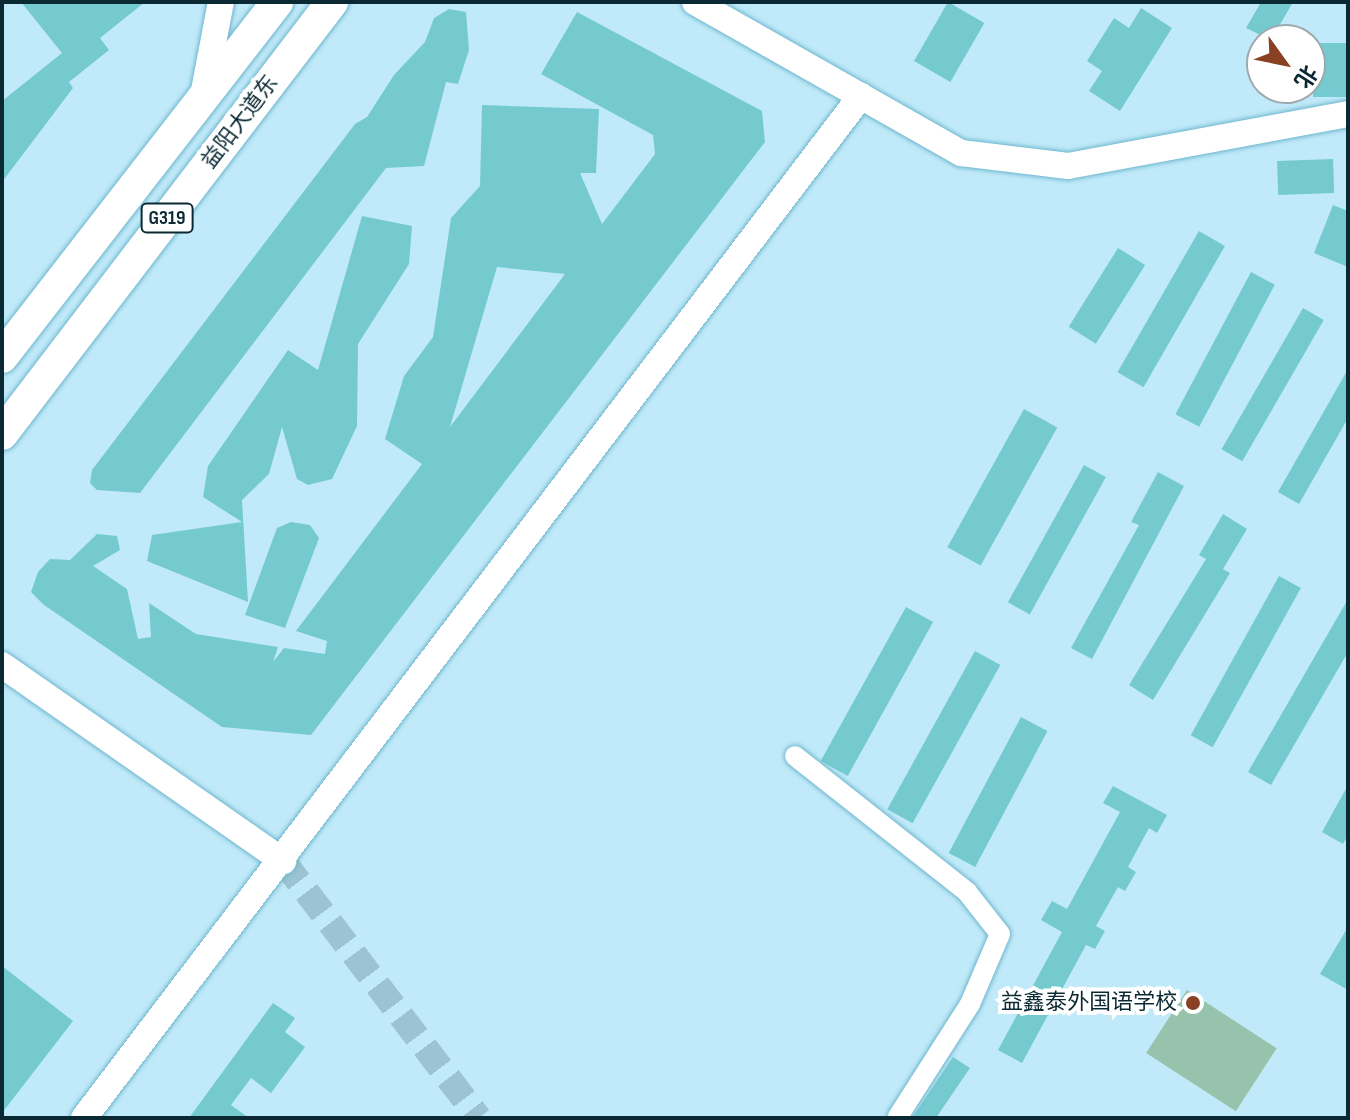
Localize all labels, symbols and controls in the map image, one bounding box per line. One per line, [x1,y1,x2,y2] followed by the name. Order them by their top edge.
[1246,24,1326,104] north arrow
[1288,60,1322,93] text: 北
[196,70,284,174] street label: 益阳大道东
[139,202,195,234] road number: G319
[1001,990,1177,1016] place label: 益鑫泰外国语学校
[1184,994,1202,1012] marker: 益鑫泰外国语学校

